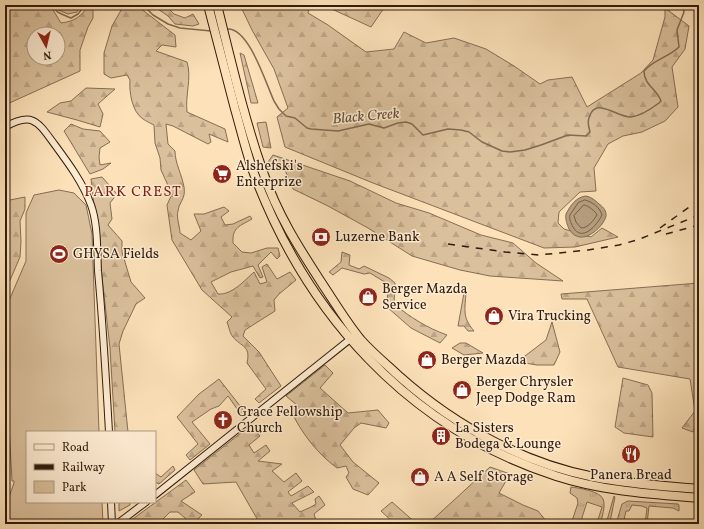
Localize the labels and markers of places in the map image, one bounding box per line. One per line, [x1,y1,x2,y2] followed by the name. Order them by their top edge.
[236,157,303,192] place label: Alshefski's Enterprize
[211,163,233,185] supermarket icon: Alshefski's Enterprize
[310,226,332,248] bank icon: Luzerne Bank
[335,228,420,247] place label: Luzerne Bank
[48,243,70,265] sports icon: GHYSA Fields
[73,245,159,264] place label: GHYSA Fields
[382,280,468,315] place label: Berger Mazda Service
[357,286,379,308] shop icon: Berger Mazda Service
[483,305,505,327] shop icon: Vira Trucking
[508,307,591,326] place label: Vira Trucking
[416,349,438,371] shop icon: Berger Mazda
[441,351,527,370] place label: Berger Mazda
[476,373,576,408] place label: Berger Chrysler Jeep Dodge Ram
[451,379,473,401] shop icon: Berger Chrysler Jeep Dodge Ram
[237,403,343,438] place label: Grace Fellowship Church
[212,409,234,431] church icon: Grace Fellowship Church
[455,419,562,454] place label: La Sisters Bodega & Lounge
[430,425,452,447] building icon: La Sisters Bodega & Lounge
[620,443,642,465] restaurant icon: Panera Bread
[409,466,431,488] shop icon: A A Self Storage
[590,466,672,485] place label: Panera Bread
[434,468,534,487] place label: A A Self Storage

